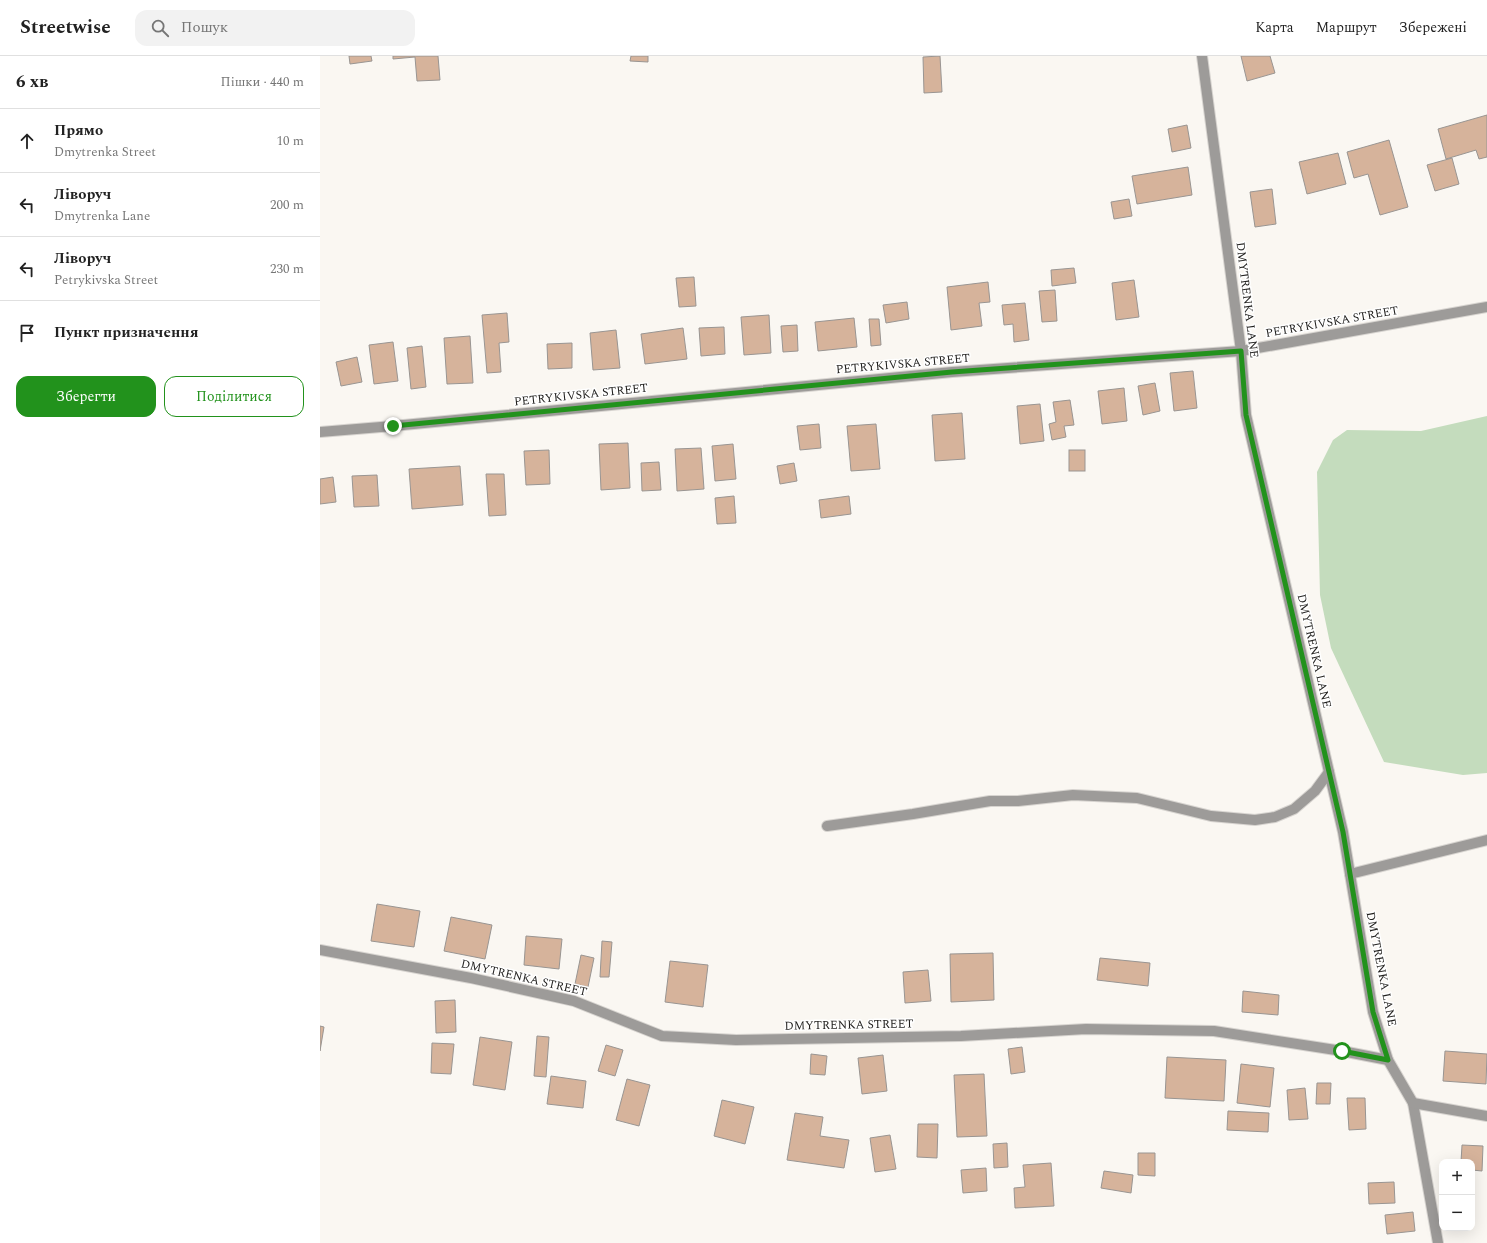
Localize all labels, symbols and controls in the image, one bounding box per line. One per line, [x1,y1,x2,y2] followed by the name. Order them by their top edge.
[135,10,415,46] search box
[20,13,111,42] text: Streetwise
[181,16,228,39] text: Пошук
[149,17,171,39] icon: search
[1255,17,1294,38] text: Карта
[1316,17,1377,38] text: Маршрут
[1399,17,1467,38] text: Збережені
[16,69,48,95] text: 6 хв
[221,72,304,92] text: Пішки · 440 m
[54,119,103,142] text: Прямо
[16,130,38,152] icon: ahead
[277,131,304,151] text: 10 m
[54,142,156,162] text: Dmytrenka Street
[54,183,111,206] text: Ліворуч
[16,194,38,216] icon: left
[270,195,304,215] text: 200 m
[54,206,150,226] text: Dmytrenka Lane
[1230,241,1264,359] street label: DMYTRENKA LANE
[54,247,111,270] text: Ліворуч
[16,258,38,280] icon: left
[270,259,304,279] text: 230 m
[54,270,158,290] text: Petrykivska Street
[1264,301,1400,343] street label: PETRYKIVSKA STREET
[54,321,199,344] text: Пункт призначення
[16,322,38,344] icon: arrive
[835,349,971,379] street label: PETRYKIVSKA STREET
[16,376,156,417] button: Зберегти
[164,376,304,417] button: Поділитися
[513,379,649,411] street label: PETRYKIVSKA STREET
[384,417,402,435] route end
[1292,592,1336,710] street label: DMYTRENKA LANE
[1361,910,1401,1028] street label: DMYTRENKA LANE
[459,954,589,1002] street label: DMYTRENKA STREET
[784,1014,914,1036] street label: DMYTRENKA STREET
[1333,1042,1351,1060] route start
[1439,1159,1475,1231] map controls
[1439,1159,1475,1195] button: +
[1439,1195,1475,1231] button: −

